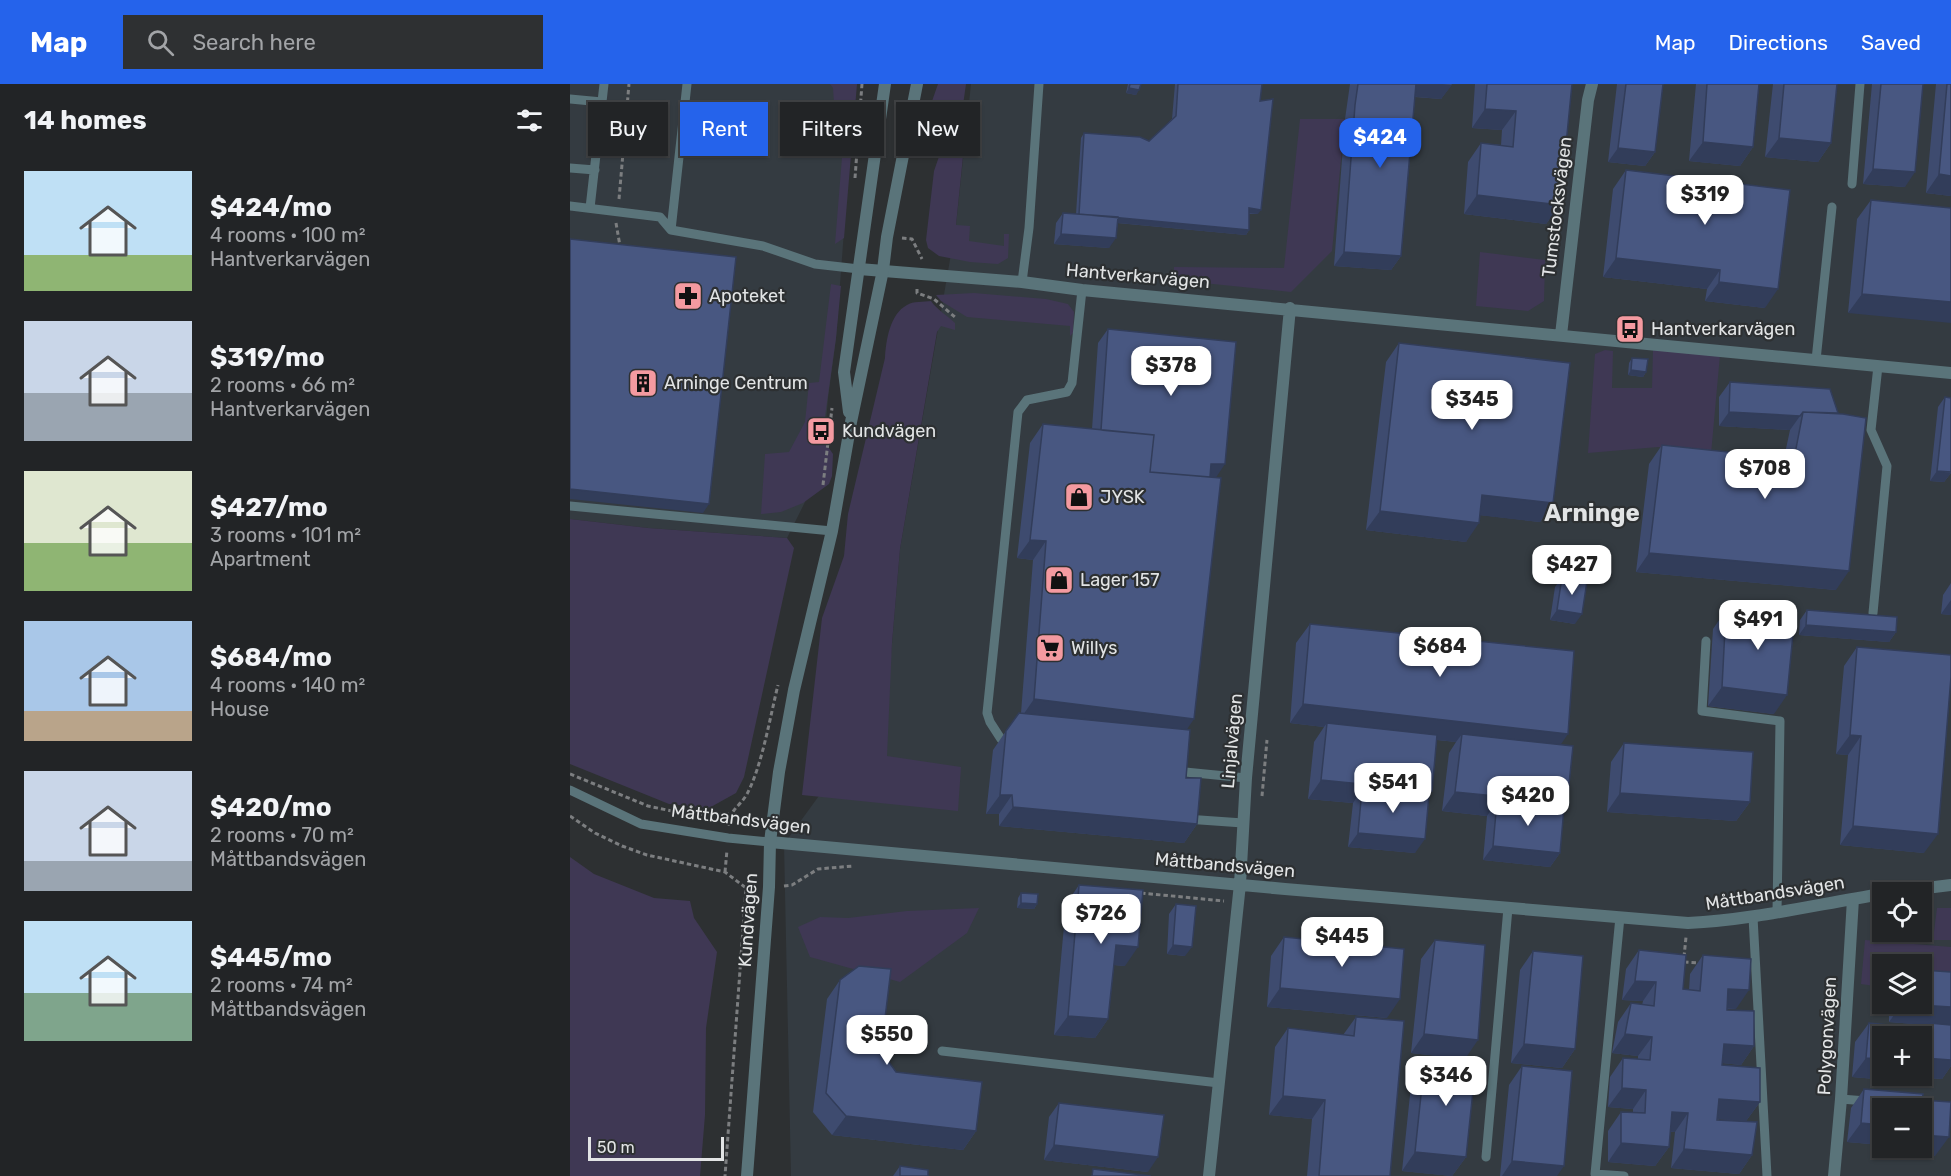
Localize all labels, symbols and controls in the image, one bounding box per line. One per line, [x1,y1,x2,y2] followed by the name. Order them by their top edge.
[123,15,543,69] search box
[30,26,87,59] text: Map
[144,26,177,59] icon: search
[192,29,316,56] text: Search here
[1655,30,1696,55] text: Map
[1729,30,1828,55] text: Directions
[1861,30,1921,55] text: Saved
[588,102,668,156] chip: Buy
[680,102,768,156] chip: Rent
[780,102,884,156] chip: Filters
[896,102,980,156] chip: New
[513,104,546,137] icon: filters
[24,105,147,136] text: 14 homes
[1344,118,1416,169] pin: $424
[1353,125,1407,149] text: $424
[1537,135,1577,279] street label: Tumstocksvägen
[1669,175,1741,226] pin: $319
[1680,182,1730,206] text: $319
[210,192,332,223] text: $424/mo
[72,195,144,267] icon: home
[210,223,366,247] text: 4 rooms · 100 m²
[210,247,370,271] text: Hantverkarvägen
[1065,259,1211,293] street label: Hantverkarvägen
[672,280,704,312] pharmacy icon: Apoteket
[709,285,785,307] place label: Apoteket
[1614,313,1646,345] bus stop icon: Hantverkarvägen
[1651,318,1795,340] place label: Hantverkarvägen
[210,342,325,373] text: $319/mo
[72,345,144,417] icon: home
[1135,346,1207,397] pin: $378
[1145,353,1197,377] text: $378
[627,367,659,399] building icon: Arninge Centrum
[664,372,808,394] place label: Arninge Centrum
[210,373,355,397] text: 2 rooms · 66 m²
[1436,380,1508,431] pin: $345
[1445,387,1499,411] text: $345
[210,397,370,421] text: Hantverkarvägen
[805,415,837,447] bus stop icon: Kundvägen
[842,420,936,442] place label: Kundvägen
[1729,449,1801,500] pin: $708
[1739,456,1791,480] text: $708
[1063,481,1095,513] shop icon: JYSK
[1100,486,1145,508] place label: JYSK
[210,492,328,523] text: $427/mo
[72,495,144,567] icon: home
[1544,499,1640,527] district label: Arninge
[210,523,361,547] text: 3 rooms · 101 m²
[1536,545,1608,596] pin: $427
[210,547,311,571] text: Apartment
[1546,552,1598,576] text: $427
[1043,564,1075,596] shop icon: Lager 157
[1080,569,1159,591] place label: Lager 157
[1722,600,1794,651] pin: $491
[1733,607,1783,631] text: $491
[1404,627,1476,678] pin: $684
[1034,632,1066,664] supermarket icon: Willys
[1413,634,1467,658] text: $684
[1071,637,1117,659] place label: Willys
[210,642,332,673] text: $684/mo
[72,645,144,717] icon: home
[210,673,365,697] text: 4 rooms · 140 m²
[1217,692,1247,790] street label: Linjalvägen
[210,697,269,721] text: House
[1357,763,1429,814] pin: $541
[1368,770,1418,794] text: $541
[1492,776,1564,827] pin: $420
[1501,783,1555,807] text: $420
[210,792,332,823] text: $420/mo
[72,795,144,867] icon: home
[670,800,812,838] street label: Måttbandsvägen
[210,823,354,847] text: 2 rooms · 70 m²
[210,847,366,871] text: Måttbandsvägen
[1154,848,1296,882] street label: Måttbandsvägen
[1704,871,1846,915] street label: Måttbandsvägen
[734,872,762,968] street label: Kundvägen
[1872,882,1932,1158] map controls
[1872,882,1932,942] button: locate
[1065,894,1137,945] pin: $726
[1076,901,1126,925] text: $726
[1306,917,1378,968] pin: $445
[1315,924,1369,948] text: $445
[210,942,332,973] text: $445/mo
[72,945,144,1017] icon: home
[1872,954,1932,1014] button: layers
[210,973,353,997] text: 2 rooms · 74 m²
[1813,976,1841,1096] street label: Polygonvägen
[210,997,366,1021] text: Måttbandsvägen
[851,1015,923,1066] pin: $550
[861,1022,913,1046] text: $550
[1872,1026,1932,1086] button: +
[1410,1056,1482,1107] pin: $346
[1419,1063,1473,1087] text: $346
[1872,1098,1932,1158] button: −
[588,1134,724,1162] scale bar
[597,1138,635,1157] text: 50 m

